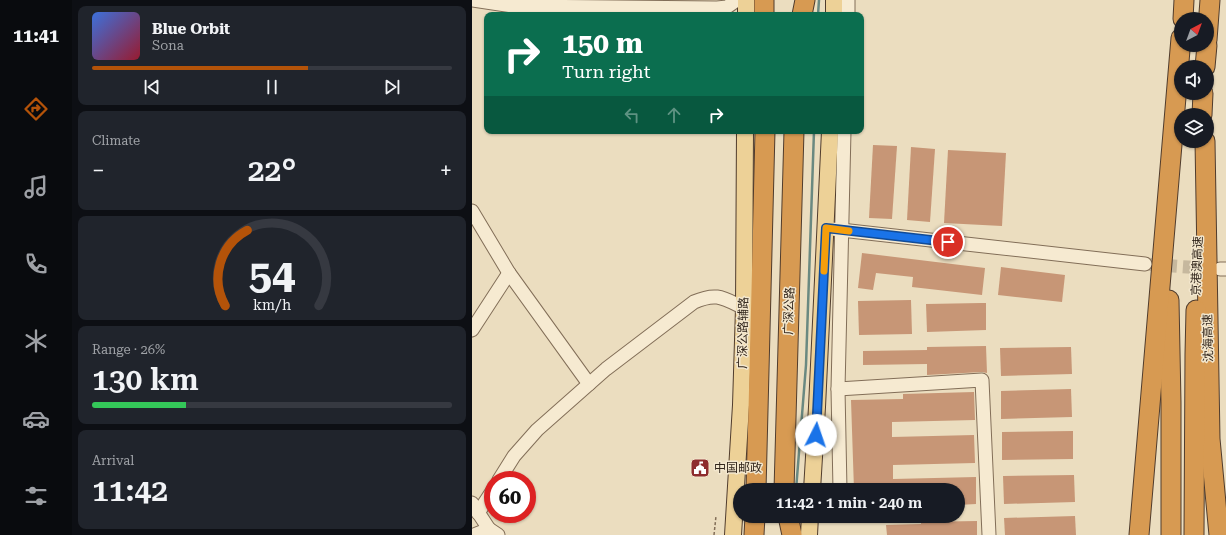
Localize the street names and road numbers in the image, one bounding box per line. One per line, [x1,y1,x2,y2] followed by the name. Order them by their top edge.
[1189,236,1205,296] street label: 京港澳高速
[781,287,797,335] street label: 广深公路
[735,297,751,369] street label: 广深公路辅路
[1201,314,1215,362] street label: 沈海高速

